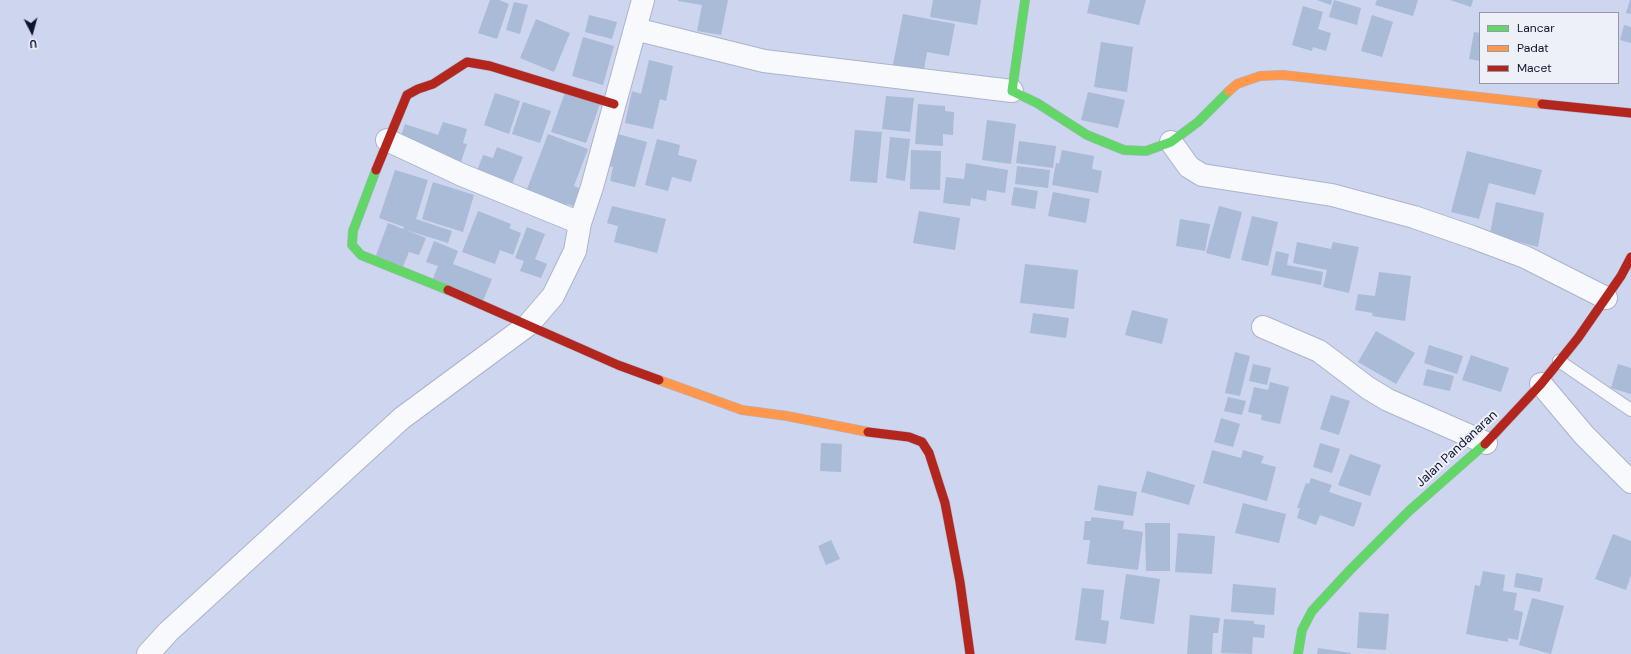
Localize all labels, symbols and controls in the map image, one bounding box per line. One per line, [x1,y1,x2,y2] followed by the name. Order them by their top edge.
[12,12,52,52] north arrow
[1479,12,1619,84] legend
[1517,20,1555,36] text: Lancar
[29,37,38,51] text: U
[1517,40,1549,56] text: Padat
[1517,60,1552,76] text: Macet
[1413,407,1501,491] street label: Jalan Pandanaran

